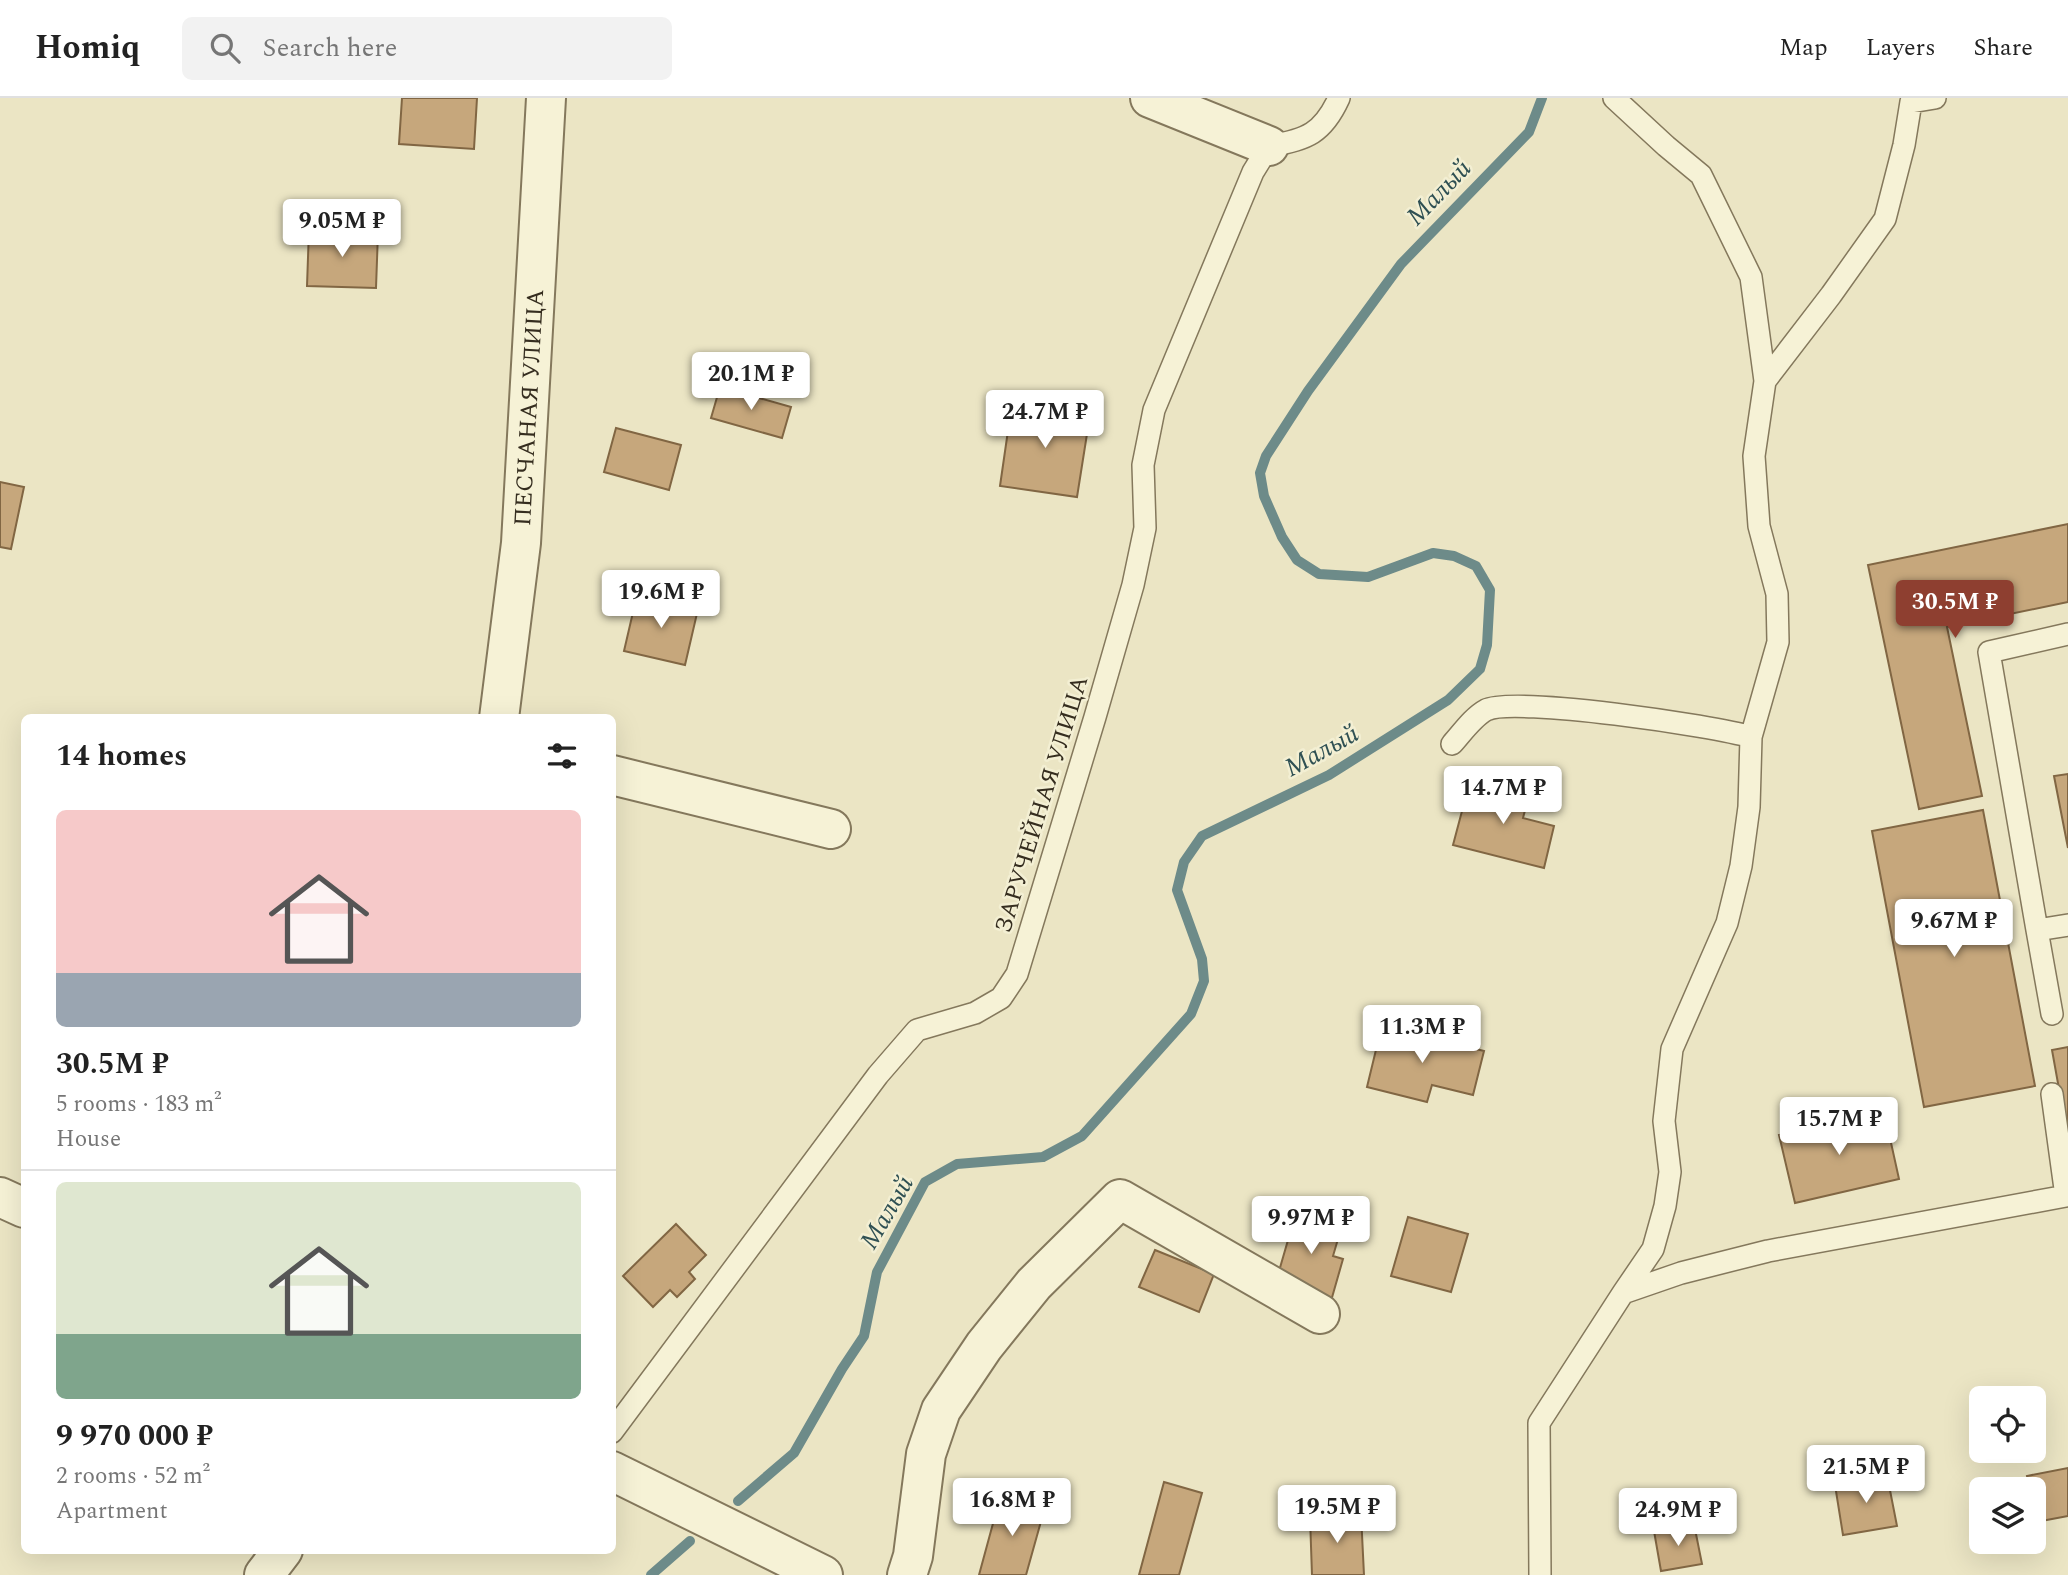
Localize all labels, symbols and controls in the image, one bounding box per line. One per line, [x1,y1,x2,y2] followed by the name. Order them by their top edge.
[182,17,672,80] search box
[35,23,140,73] text: Homiq
[262,28,397,68] text: Search here
[206,29,244,67] icon: search
[1779,30,1828,66] text: Map
[1866,30,1936,66] text: Layers
[1974,30,2033,66] text: Share
[1397,150,1481,235] water label: Малый
[277,200,407,259] pin: 9.05M ₽
[299,204,385,239] text: 9.05M ₽
[505,288,554,527] street label: ПЕСЧАНАЯ УЛИЦА
[686,352,816,412] pin: 20.1M ₽
[708,357,794,392] text: 20.1M ₽
[980,390,1110,450] pin: 24.7M ₽
[1002,395,1088,430] text: 24.7M ₽
[596,570,726,630] pin: 19.6M ₽
[618,575,704,610] text: 19.6M ₽
[1890,580,2020,640] pin: 30.5M ₽
[1912,585,1998,620] text: 30.5M ₽
[986,671,1098,937] street label: ЗАРУЧЕЙНАЯ УЛИЦА
[1277,714,1366,788] water label: Малый
[56,733,187,779] text: 14 homes
[543,737,581,775] icon: filters
[1438,766,1568,826] pin: 14.7M ₽
[1460,771,1546,806] text: 14.7M ₽
[256,856,382,982] icon: home
[1889,900,2019,959] pin: 9.67M ₽
[1911,904,1997,939] text: 9.67M ₽
[1357,1006,1487,1065] pin: 11.3M ₽
[1379,1010,1465,1045] text: 11.3M ₽
[56,1041,169,1087] text: 30.5M ₽
[56,1087,222,1122] text: 5 rooms · 183 m²
[1774,1098,1904,1157] pin: 15.7M ₽
[1796,1102,1882,1137] text: 15.7M ₽
[56,1122,121,1157] text: House
[850,1168,924,1257] water label: Малый
[1246,1196,1376,1256] pin: 9.97M ₽
[1268,1201,1354,1236] text: 9.97M ₽
[256,1228,382,1354] icon: home
[1969,1386,2046,1554] map controls
[1969,1386,2046,1463] button: locate
[56,1413,213,1459] text: 9 970 000 ₽
[1801,1446,1931,1505] pin: 21.5M ₽
[1823,1450,1909,1485] text: 21.5M ₽
[56,1459,210,1494] text: 2 rooms · 52 m²
[1969,1477,2046,1554] button: layers
[947,1478,1077,1538] pin: 16.8M ₽
[969,1483,1055,1518] text: 16.8M ₽
[1272,1486,1402,1545] pin: 19.5M ₽
[1613,1488,1743,1548] pin: 24.9M ₽
[1294,1490,1380,1525] text: 19.5M ₽
[1635,1493,1721,1528] text: 24.9M ₽
[56,1494,168,1529] text: Apartment

